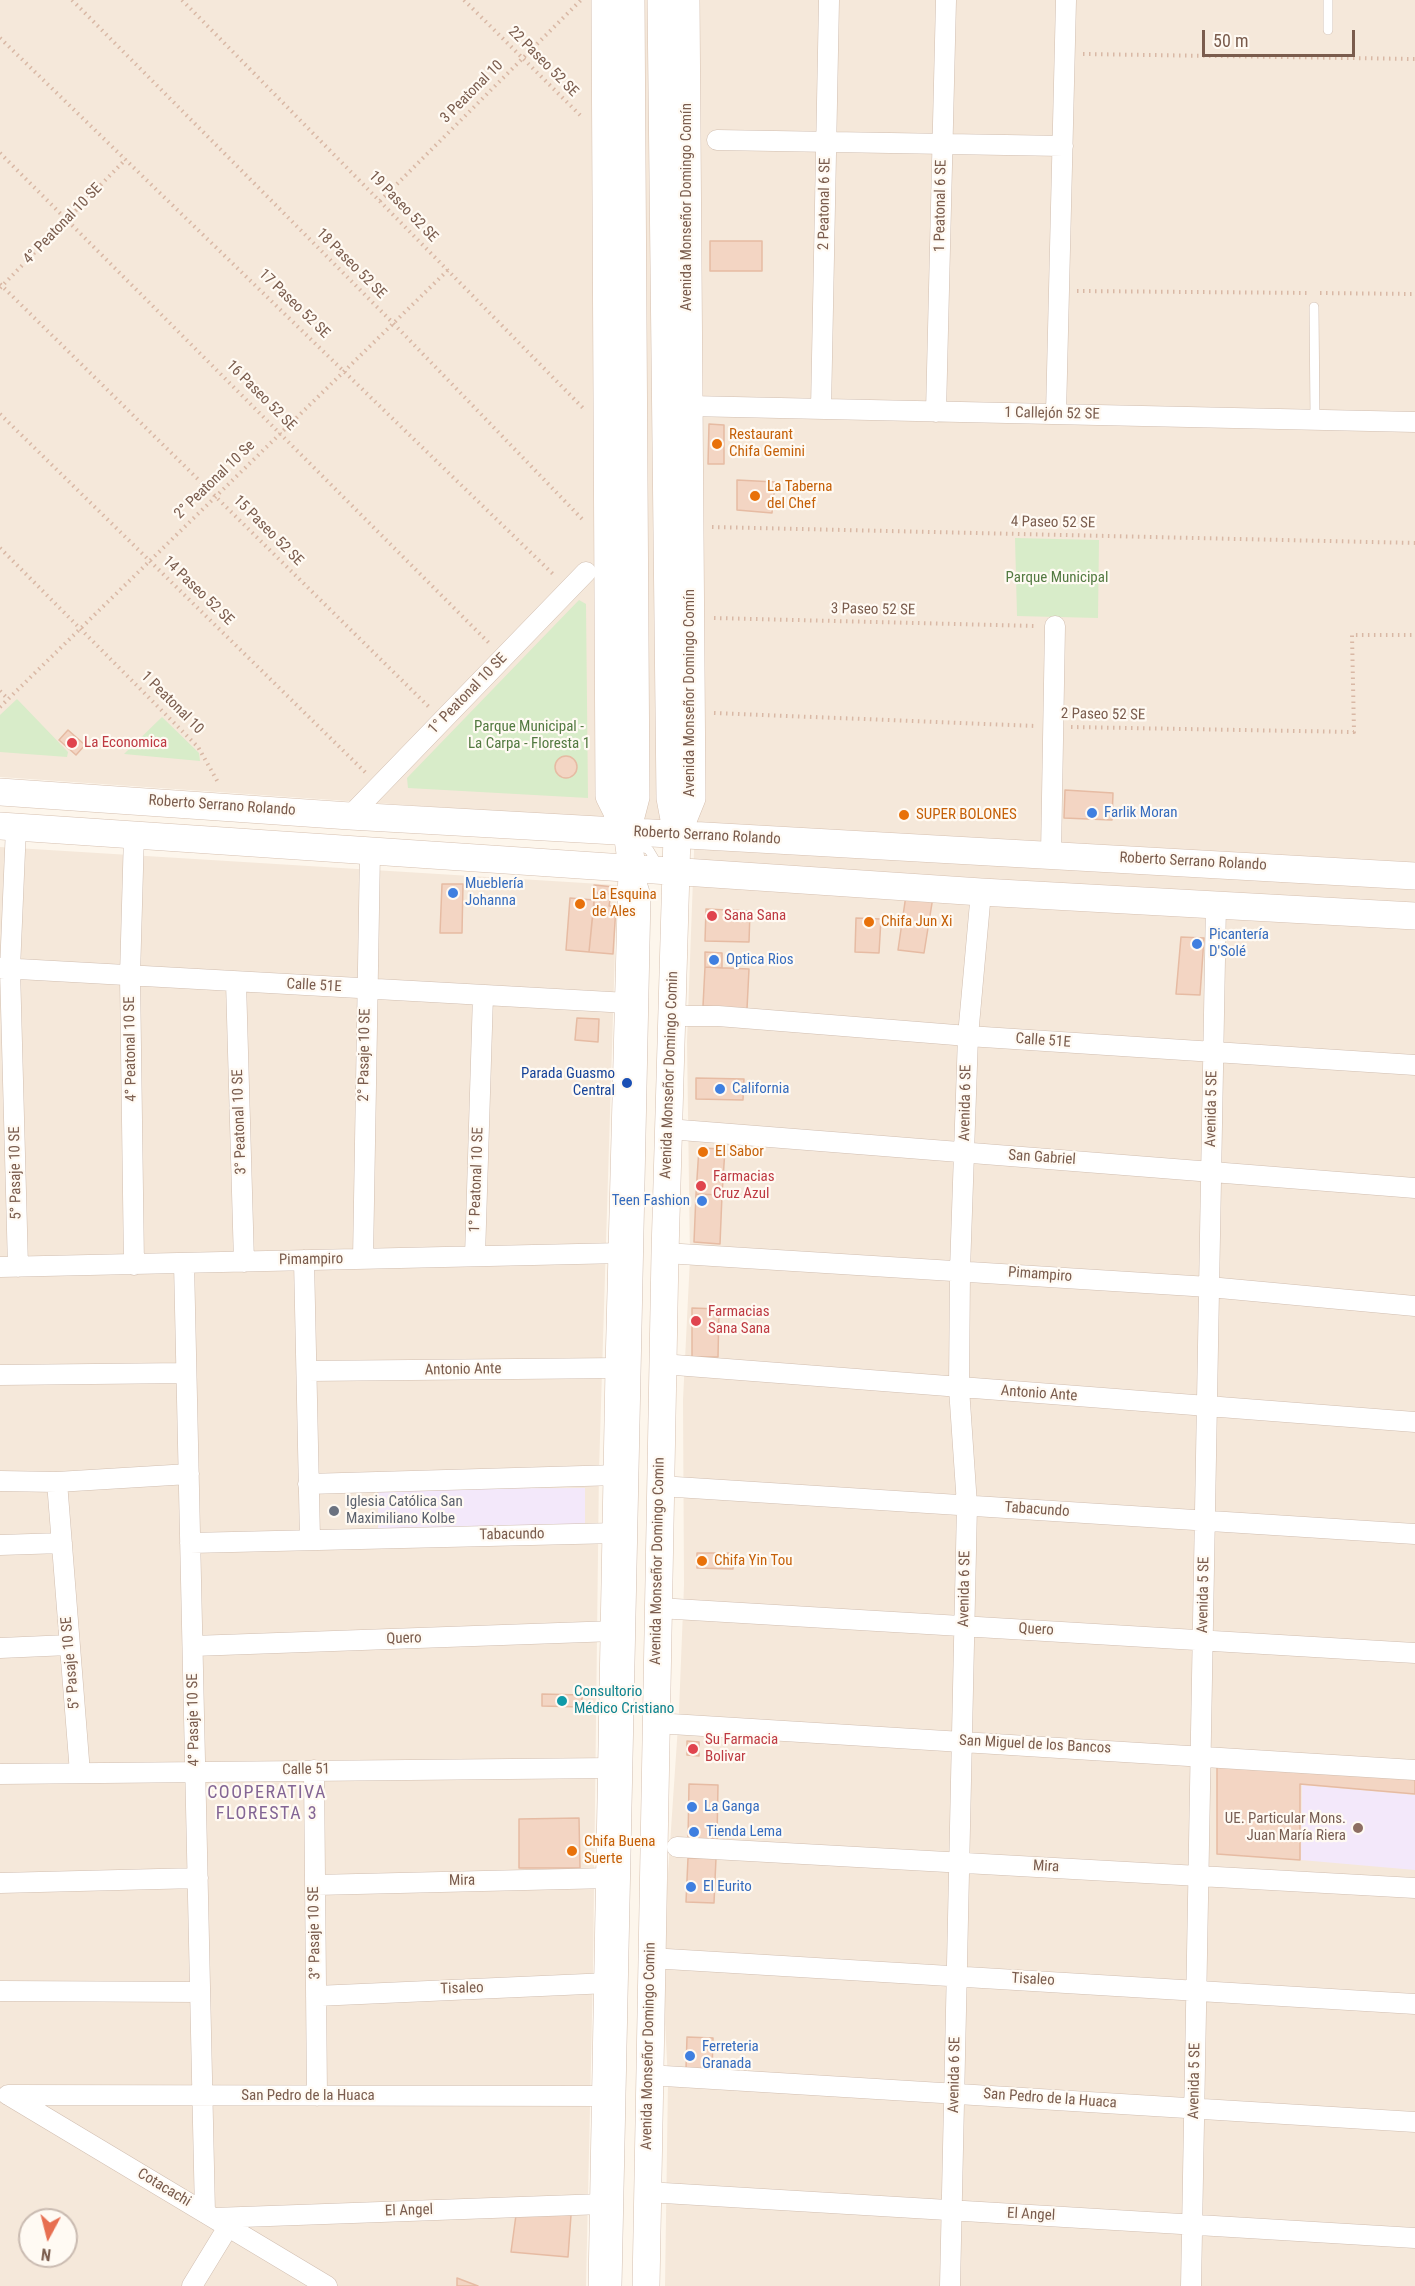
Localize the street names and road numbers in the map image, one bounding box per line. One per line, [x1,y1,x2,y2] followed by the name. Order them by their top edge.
[504,23,582,101] street label: 22 Paseo 52 SE
[437,57,507,127] street label: 3 Peatonal 10
[678,103,696,311] street label: Avenida Monseñor Domingo Comín
[815,158,835,250] street label: 2 Peatonal 6 SE
[931,160,951,252] street label: 1 Peatonal 6 SE
[365,168,441,246] street label: 19 Paseo 52 SE
[20,180,106,268] street label: 4° Peatonal 10 SE
[312,225,390,303] street label: 18 Paseo 52 SE
[255,266,333,342] street label: 17 Paseo 52 SE
[222,357,300,435] street label: 16 Paseo 52 SE
[1004,404,1100,424] street label: 1 Callejón 52 SE
[171,437,259,523] street label: 2° Peatonal 10 Se
[229,492,307,570] street label: 15 Paseo 52 SE
[1011,513,1095,533] street label: 4 Paseo 52 SE
[159,553,237,629] street label: 14 Paseo 52 SE
[681,589,699,797] street label: Avenida Monseñor Domingo Comín
[831,600,915,620] street label: 3 Paseo 52 SE
[425,650,511,738] street label: 1° Peatonal 10 SE
[137,668,207,738] street label: 1 Peatonal 10
[1061,705,1145,725] street label: 2 Paseo 52 SE
[148,792,296,820] street label: Roberto Serrano Rolando
[633,823,781,849] street label: Roberto Serrano Rolando
[1119,849,1267,875] street label: Roberto Serrano Rolando
[657,971,683,1179] street label: Avenida Monseñor Domingo Comin
[286,976,342,996] street label: Calle 51E
[121,996,141,1102] street label: 4° Peatonal 10 SE
[355,1008,375,1102] street label: 2° Pasaje 10 SE
[1015,1030,1071,1052] street label: Calle 51E
[956,1065,976,1141] street label: Avenida 6 SE
[229,1069,251,1175] street label: 3° Peatonal 10 SE
[1202,1071,1222,1147] street label: Avenida 5 SE
[6,1126,26,1220] street label: 5° Pasaje 10 SE
[466,1127,488,1233] street label: 1° Peatonal 10 SE
[1008,1147,1076,1169] street label: San Gabriel
[279,1250,343,1270] street label: Pimampiro
[1007,1264,1073,1286] street label: Pimampiro
[424,1360,502,1380] street label: Antonio Ante
[1000,1382,1078,1406] street label: Antonio Ante
[647,1457,669,1665] street label: Avenida Monseñor Domingo Comin
[1004,1499,1070,1521] street label: Tabacundo
[479,1525,545,1545] street label: Tabacundo
[955,1551,975,1627] street label: Avenida 6 SE
[1194,1557,1214,1633] street label: Avenida 5 SE
[58,1616,84,1710] street label: 5° Pasaje 10 SE
[1018,1620,1054,1640] street label: Quero
[386,1629,422,1649] street label: Quero
[184,1673,204,1767] street label: 4° Pasaje 10 SE
[959,1732,1111,1758] street label: San Miguel de los Bancos
[282,1761,330,1779] street label: Calle 51
[1032,1857,1060,1877] street label: Mira
[449,1872,475,1890] street label: Mira
[305,1886,325,1980] street label: 3° Pasaje 10 SE
[638,1942,660,2150] street label: Avenida Monseñor Domingo Comin
[1011,1970,1055,1990] street label: Tisaleo
[440,1979,484,1999] street label: Tisaleo
[945,2037,965,2113] street label: Avenida 6 SE
[1185,2043,1205,2119] street label: Avenida 5 SE
[983,2085,1117,2113] street label: San Pedro de la Huaca
[241,2087,375,2105] street label: San Pedro de la Huaca
[134,2165,194,2211] street label: Cotacachi
[385,2201,433,2221] street label: El Angel
[1006,2205,1056,2225] street label: El Angel

